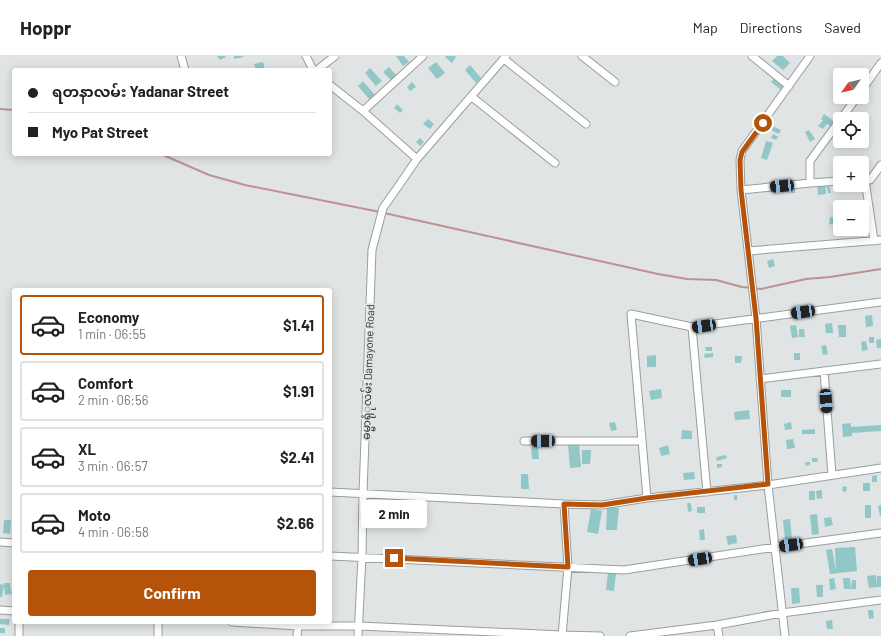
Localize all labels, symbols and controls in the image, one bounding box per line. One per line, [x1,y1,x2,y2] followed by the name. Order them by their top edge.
[20,16,71,39] text: Hoppr
[693,19,718,36] text: Map
[740,19,802,36] text: Directions
[824,19,861,36] text: Saved
[833,68,869,104] north arrow
[833,68,869,236] map controls
[52,82,229,100] text: ရတနာလမ်း Yadanar Street
[833,112,869,148] button: locate
[754,114,772,132] route start
[52,123,149,141] text: Myo Pat Street
[833,156,869,192] button: +
[769,179,795,193] car
[833,200,869,236] button: −
[359,304,380,440] street label: ဓမ္မာရုံုလမ်း Damayone Road
[790,304,816,320] car
[30,307,66,343] icon: car
[78,308,139,326] text: Economy
[283,316,314,334] text: $1.41
[691,318,717,334] car
[78,326,146,342] text: 1 min · 06:55
[30,373,66,409] icon: car
[78,374,133,392] text: Comfort
[283,382,314,400] text: $1.91
[819,389,833,413] car
[78,392,148,408] text: 2 min · 06:56
[531,435,555,447] car
[30,439,66,475] icon: car
[78,440,96,458] text: XL
[280,448,314,466] text: $2.41
[78,458,148,474] text: 3 min · 06:57
[361,500,427,528] callout: 2 min
[30,505,66,541] icon: car
[78,506,111,524] text: Moto
[378,506,410,522] text: 2 min
[277,514,314,532] text: $2.66
[78,524,149,540] text: 4 min · 06:58
[778,537,804,553] car
[385,549,403,567] route end
[687,551,713,567] car
[28,570,316,616] button: Confirm

